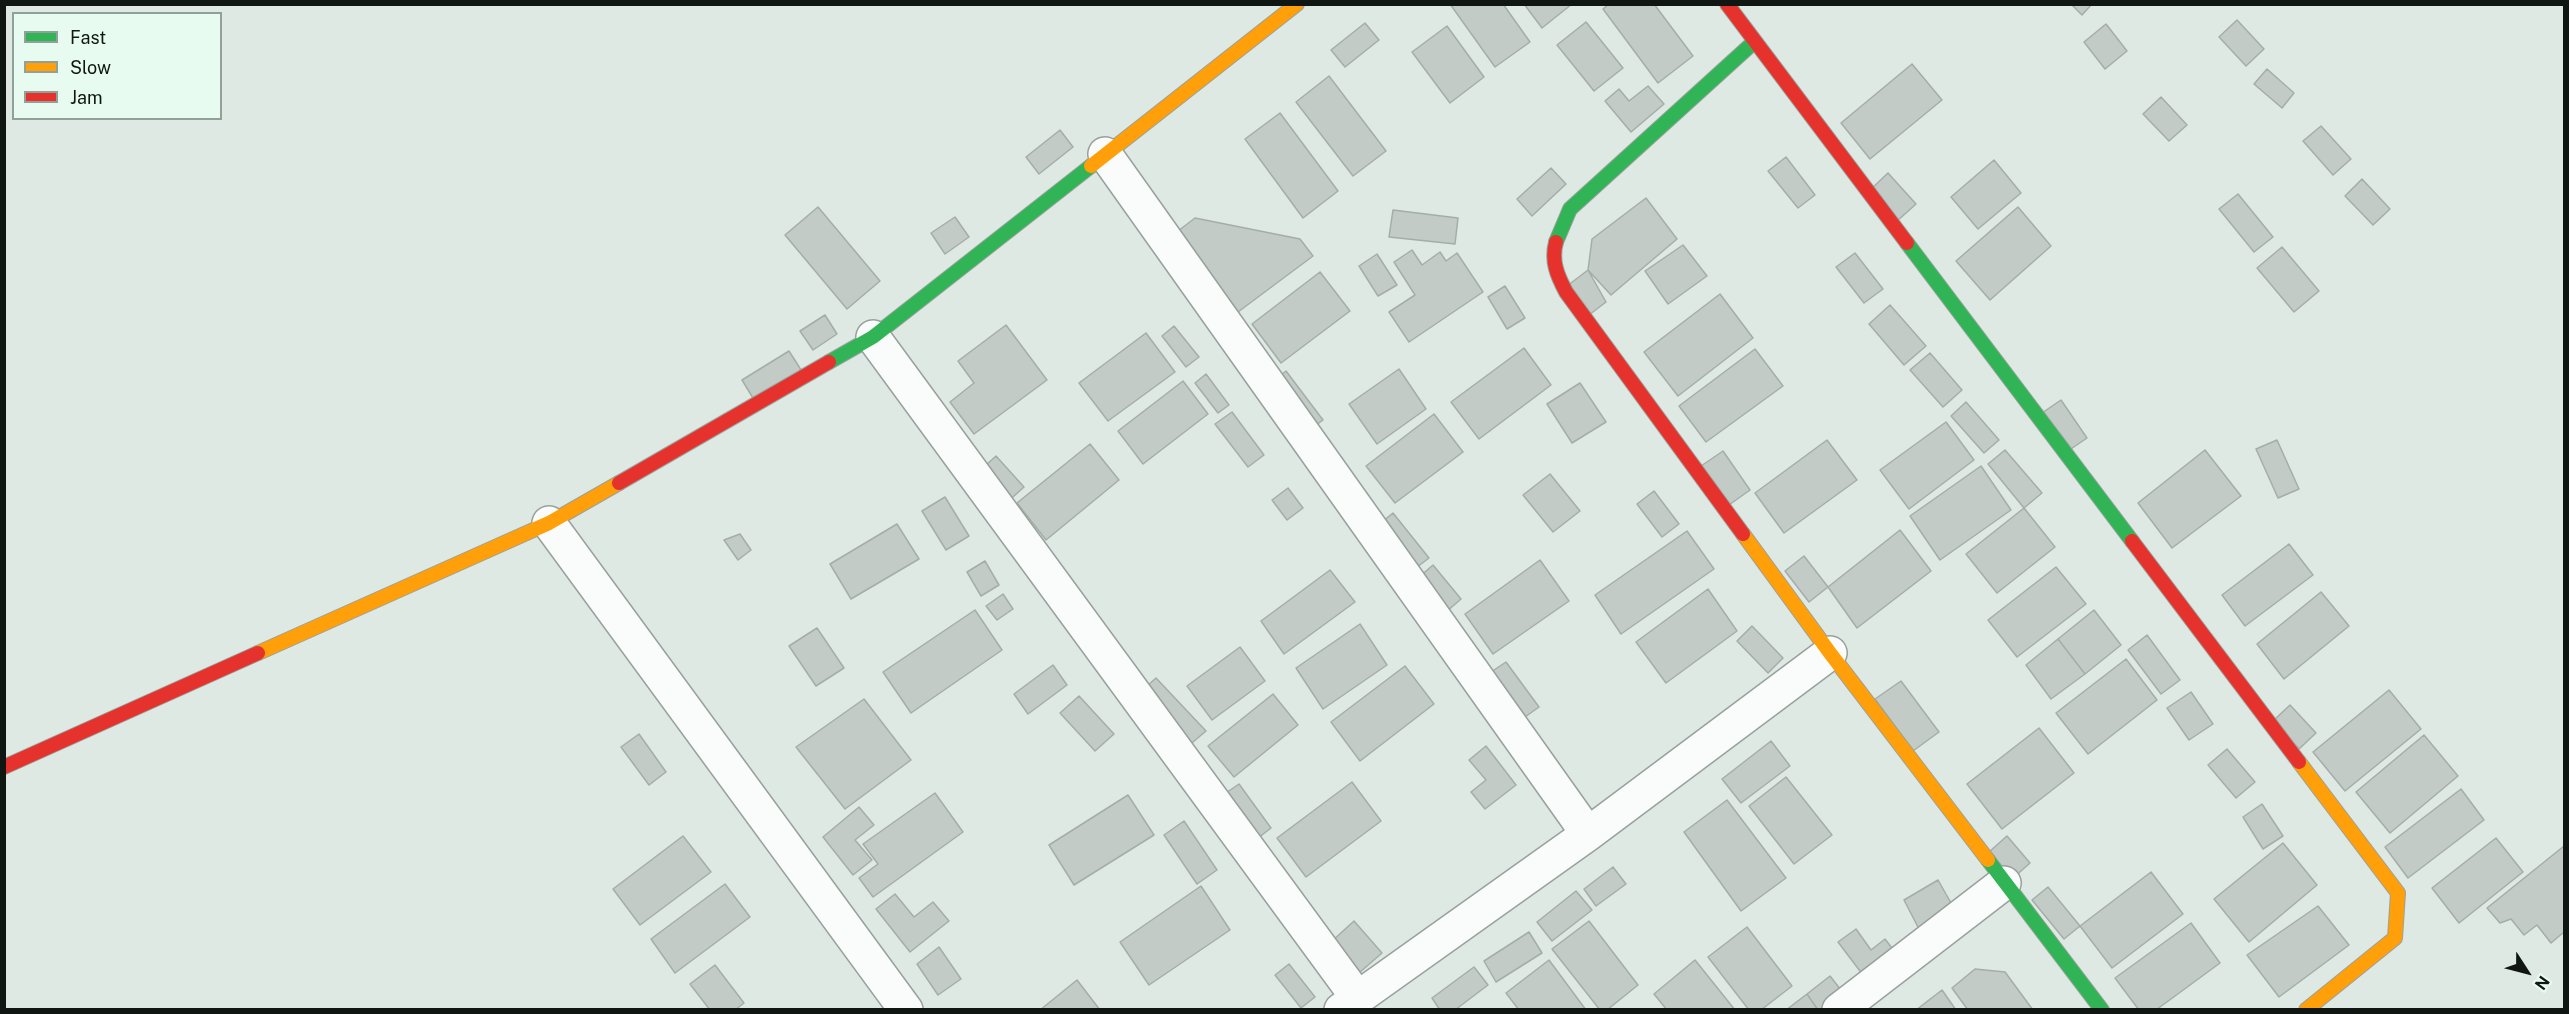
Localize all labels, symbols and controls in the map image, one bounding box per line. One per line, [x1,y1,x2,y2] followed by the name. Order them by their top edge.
[12,12,222,120] legend
[70,27,106,48] text: Fast
[70,57,111,78] text: Slow
[70,87,103,108] text: Jam
[2497,942,2557,1002] north arrow
[2531,972,2553,994] text: N

